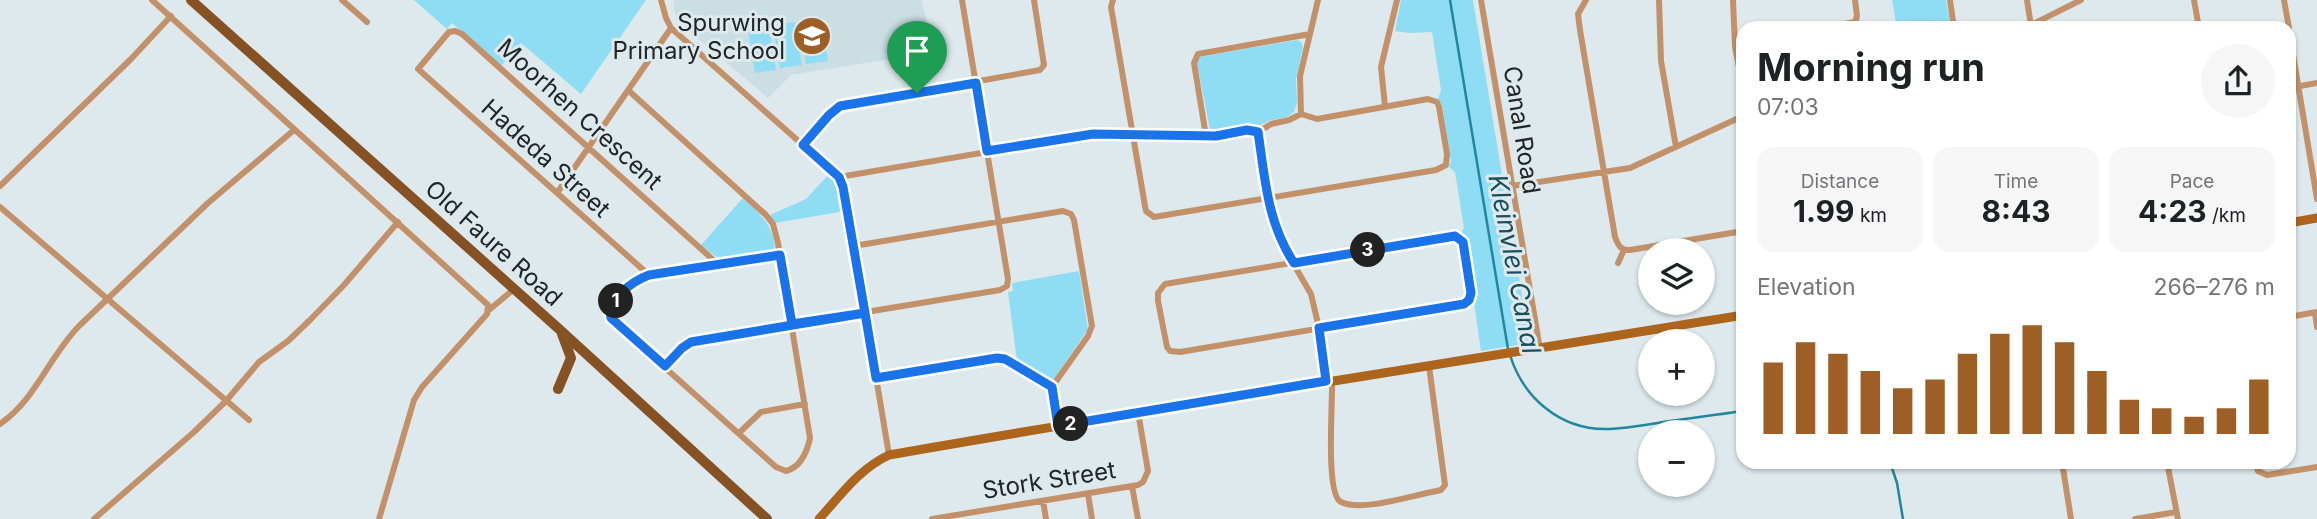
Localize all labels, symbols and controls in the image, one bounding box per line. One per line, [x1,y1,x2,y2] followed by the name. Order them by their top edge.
[612,8,785,65] place label: Spurwing Primary School
[791,15,833,57] school or university icon: Spurwing Primary School
[887,21,947,93] pin
[492,32,668,196] street label: Moorhen Crescent
[898,32,936,70] icon: arrive
[1757,44,1985,90] text: Morning run
[2201,44,2275,118] button: share
[1498,64,1546,196] street label: Canal Road
[476,93,616,223] street label: Hadeda Street
[1757,93,1819,121] text: 07:03
[1801,170,1879,193] text: Distance
[1994,170,2038,193] text: Time
[2170,170,2214,193] text: Pace
[1482,172,1548,357] water label: Kleinvlei Canal
[420,174,568,312] street label: Old Faure Road
[1793,193,1855,229] text: 1.99
[1981,193,2051,229] text: 8:43
[2138,193,2207,229] text: 4:23
[1855,204,1887,227] text: km
[2207,204,2246,227] text: /km
[1350,232,1386,268] pin: 3
[1361,238,1374,261] text: 3
[1638,238,1715,497] map controls
[1638,238,1715,315] button: layers
[1757,273,1856,301] text: Elevation
[2153,273,2275,301] text: 266–276 m
[598,284,634,318] pin: 1
[611,289,620,312] text: 1
[1638,329,1715,406] button: +
[1054,406,1088,442] pin: 2
[1065,412,1076,435] text: 2
[1638,420,1715,497] button: −
[980,455,1118,505] street label: Stork Street

